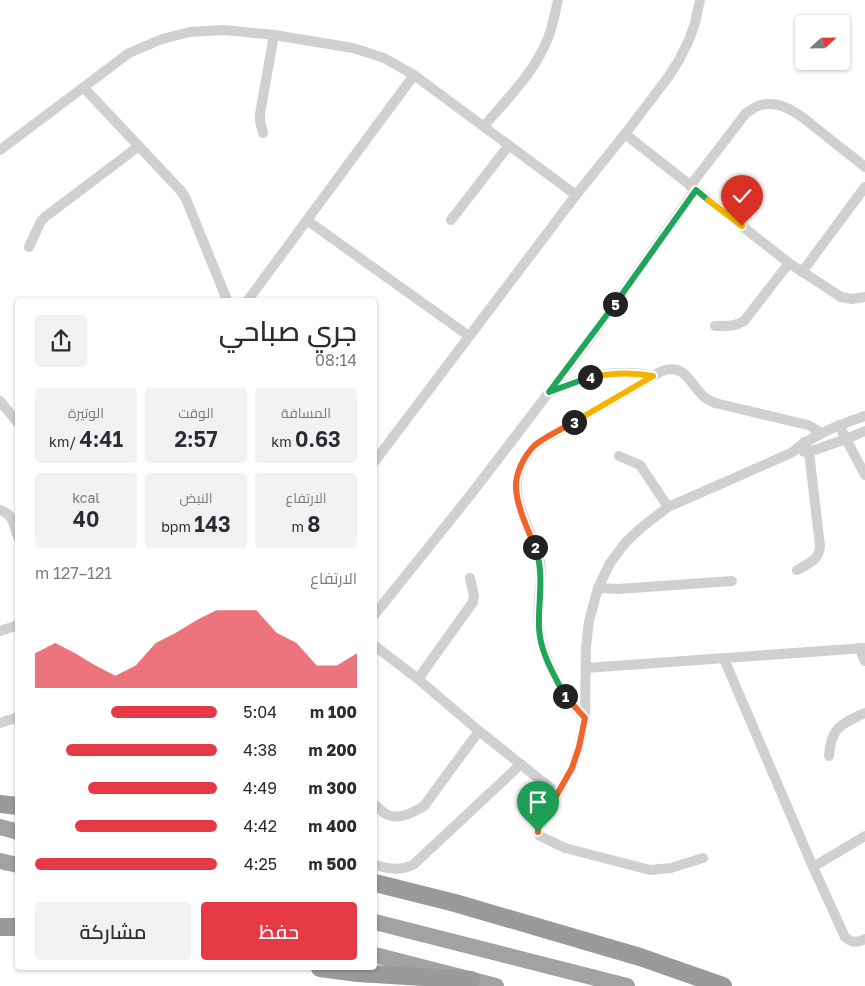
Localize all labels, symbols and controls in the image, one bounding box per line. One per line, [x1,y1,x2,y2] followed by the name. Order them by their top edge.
[795,15,850,70] north arrow
[795,15,850,70] map controls
[721,175,763,226] pin
[728,182,756,210] icon: check
[602,292,628,316] pin: 5
[611,296,620,313] text: 5
[219,314,357,347] text: جري صباحي
[35,315,87,367] button: share
[315,350,357,370] text: 08:14
[578,364,602,390] pin: 4
[586,369,595,386] text: 4
[68,404,104,421] text: الوتيرة
[178,404,214,421] text: الوقت
[281,404,331,421] text: المسافة
[562,410,586,434] pin: 3
[570,414,579,431] text: 3
[80,426,123,452] text: 4:41
[174,426,218,452] text: 2:57
[295,426,341,452] text: 0.63
[49,433,80,450] text: /km
[271,433,295,450] text: km
[72,489,100,506] text: kcal
[180,489,212,506] text: النبض
[285,489,327,506] text: الارتفاع
[73,506,99,532] text: 40
[194,511,231,537] text: 143
[307,511,321,537] text: 8
[161,518,194,535] text: bpm
[291,518,307,535] text: m
[522,534,548,560] pin: 2
[531,539,540,556] text: 2
[35,563,112,583] text: 121–127 m
[310,568,357,588] text: الارتفاع
[552,684,578,708] pin: 1
[562,688,569,705] text: 1
[243,702,277,722] text: 5:04
[310,702,357,722] text: 100 m
[243,740,277,760] text: 4:38
[308,740,357,760] text: 200 m
[243,778,277,798] text: 4:49
[308,778,357,798] text: 300 m
[517,781,559,832] pin
[524,788,552,816] icon: arrive
[243,816,277,836] text: 4:42
[308,816,357,836] text: 400 m
[244,854,277,874] text: 4:25
[308,854,357,874] text: 500 m
[35,902,191,960] button: مشاركة
[201,902,357,960] button: حفظ

